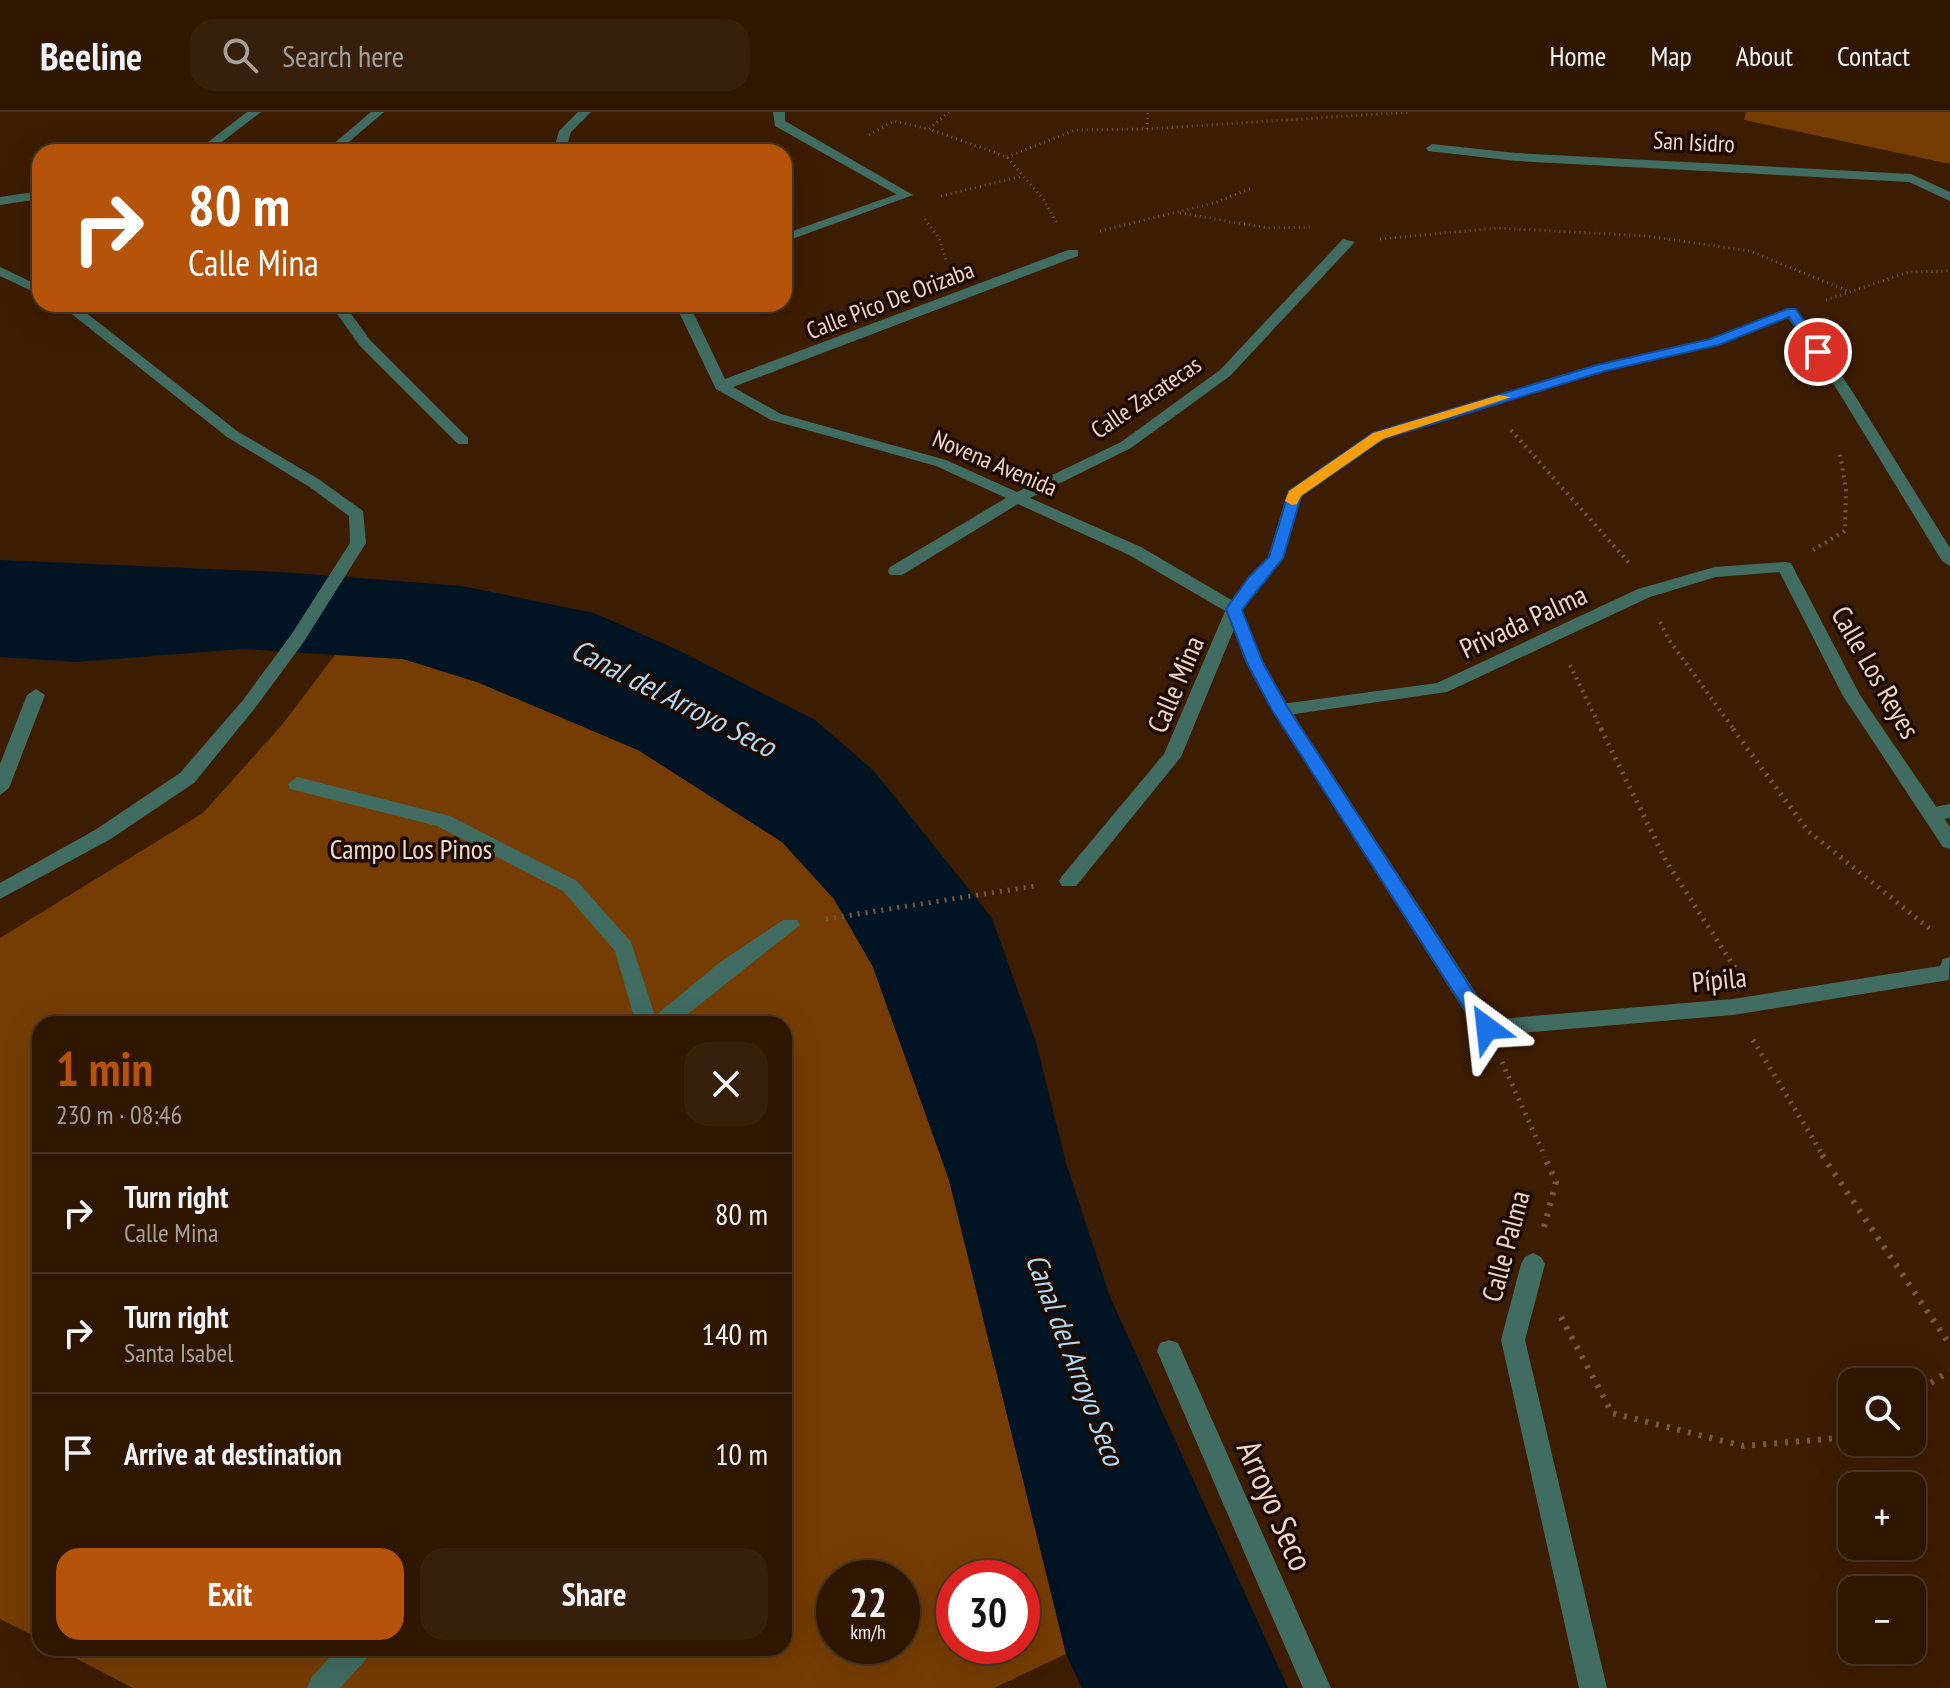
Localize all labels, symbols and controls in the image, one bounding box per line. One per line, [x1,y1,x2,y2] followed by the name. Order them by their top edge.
[190,19,750,91] search box
[40,31,142,80] text: Beeline
[218,33,262,77] icon: search
[282,36,404,75] text: Search here
[1550,37,1606,74] text: Home
[1650,37,1692,74] text: Map
[1736,37,1793,74] text: About
[1837,37,1910,74] text: Contact
[1652,124,1736,160] street label: San Isidro
[188,169,290,241] text: 80 m
[56,176,160,280] icon: right
[188,239,319,286] text: Calle Mina
[802,254,978,346] street label: Calle Pico De Orizaba
[1784,318,1852,386] pin
[1796,330,1840,374] icon: arrive
[1085,349,1207,445] street label: Calle Zacatecas
[928,423,1062,503] street label: Novena Avenida
[1454,576,1592,666] street label: Privada Palma
[1823,599,1929,745] street label: Calle Los Reyes
[565,629,784,766] water label: Canal del Arroyo Seco
[1138,630,1212,738] street label: Calle Mina
[330,830,492,867] park label: Campo Los Pinos
[1690,958,1748,1000] street label: Pípila
[1445,986,1529,1070] position arrow
[56,1037,153,1099] text: 1 min
[684,1042,768,1126] button: close
[56,1098,182,1131] text: 230 m · 08:46
[124,1177,228,1216] text: Turn right
[1472,1187,1538,1305] street label: Calle Palma
[56,1191,100,1235] icon: right
[715,1194,768,1233] text: 80 m
[124,1216,218,1249] text: Calle Mina
[1018,1248,1135,1472] water label: Canal del Arroyo Seco
[124,1297,228,1336] text: Turn right
[56,1311,100,1355] icon: right
[702,1314,768,1353] text: 140 m
[124,1336,233,1369] text: Santa Isabel
[1838,1368,1926,1664] map controls
[1838,1368,1926,1456] button: search
[56,1431,100,1475] icon: arrive
[1228,1433,1324,1577] street label: Arroyo Seco
[124,1434,342,1473] text: Arrive at destination
[715,1434,768,1473] text: 10 m
[1838,1472,1926,1560] button: +
[56,1548,404,1640] button: Exit
[420,1548,768,1640] button: Share
[936,1560,1040,1664] speed limit sign: 30
[849,1576,887,1628] text: 22
[1838,1576,1926,1664] button: −
[850,1619,886,1645] text: km/h

